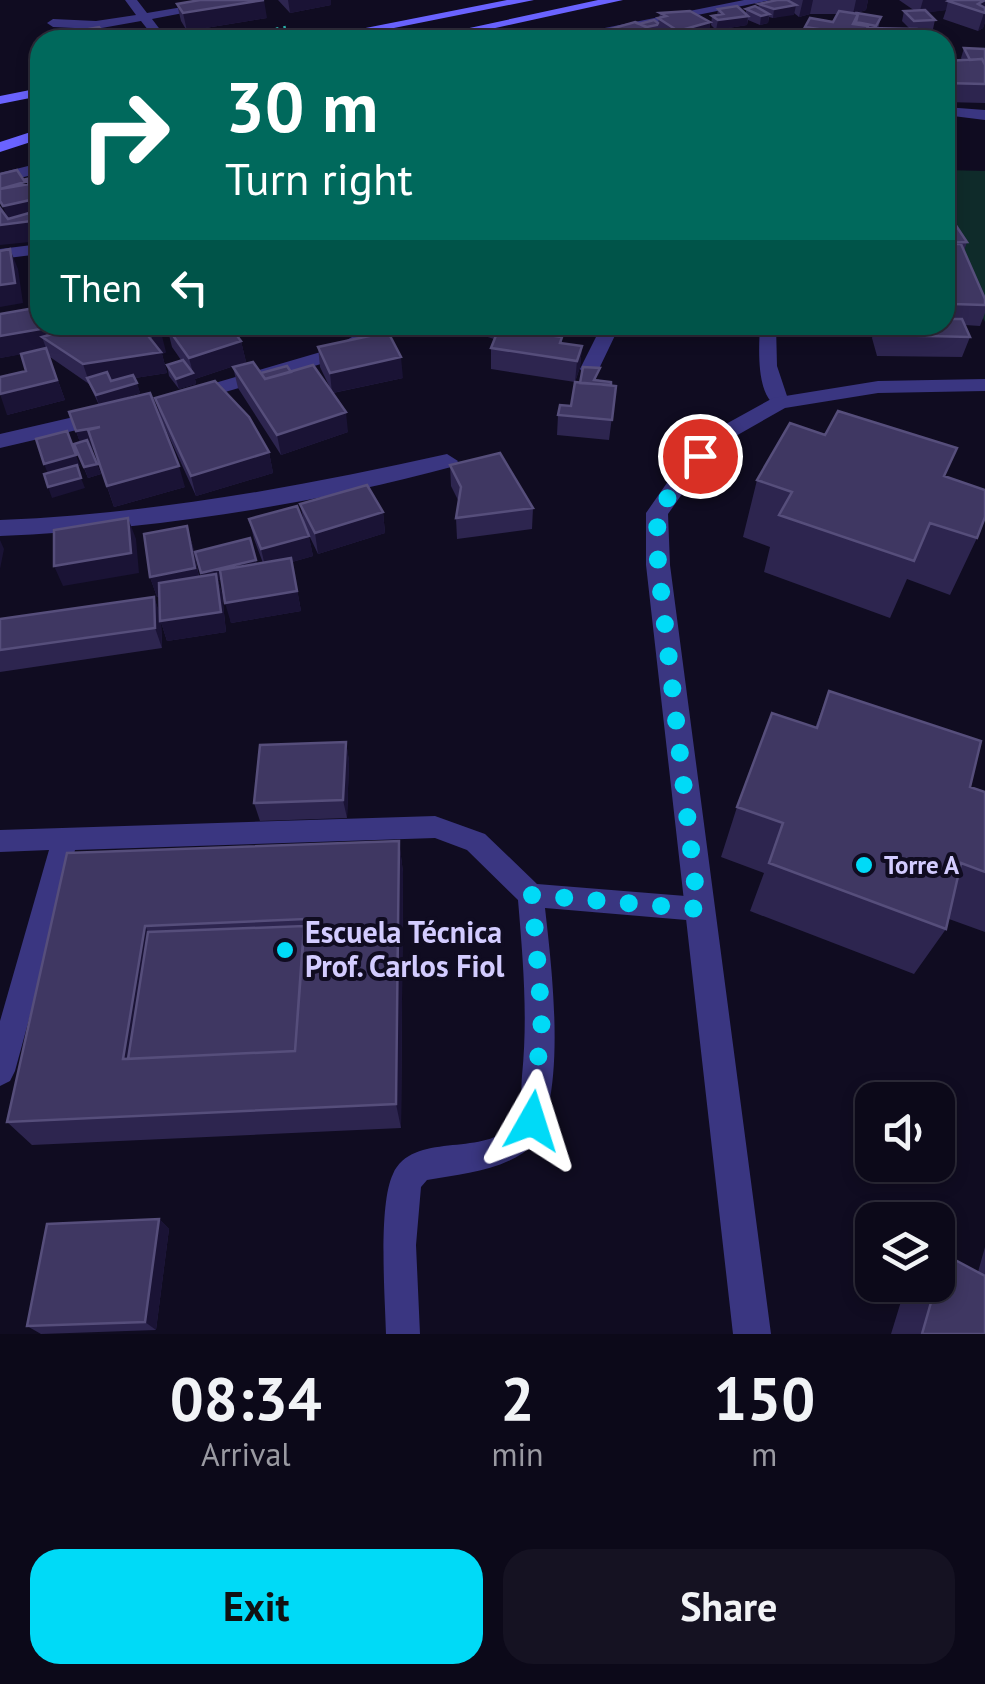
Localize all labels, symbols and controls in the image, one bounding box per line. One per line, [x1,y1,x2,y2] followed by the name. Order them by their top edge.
[225,61,378,151] text: 30 m
[60,70,190,200] icon: right
[225,149,413,207] text: Turn right
[162,260,217,315] icon: left
[60,263,142,312] text: Then
[658,414,743,499] pin
[673,429,728,484] icon: arrive
[884,849,960,881] place label: Torre A
[853,854,875,876] marker: Torre A
[305,912,505,985] place label: Escuela Técnica Prof. Carlos Fiol
[274,939,296,961] marker: Escuela Técnica Prof. Carlos Fiol
[480,1069,584,1173] position arrow
[855,1082,955,1302] map controls
[855,1082,955,1182] button: sound
[855,1202,955,1302] button: layers
[170,1359,322,1437] text: 08:34
[501,1359,535,1437] text: 2
[713,1359,815,1437] text: 150
[201,1433,291,1475] text: Arrival
[492,1433,544,1475] text: min
[751,1433,777,1475] text: m
[30,1549,483,1664] button: Exit
[503,1549,955,1664] button: Share

